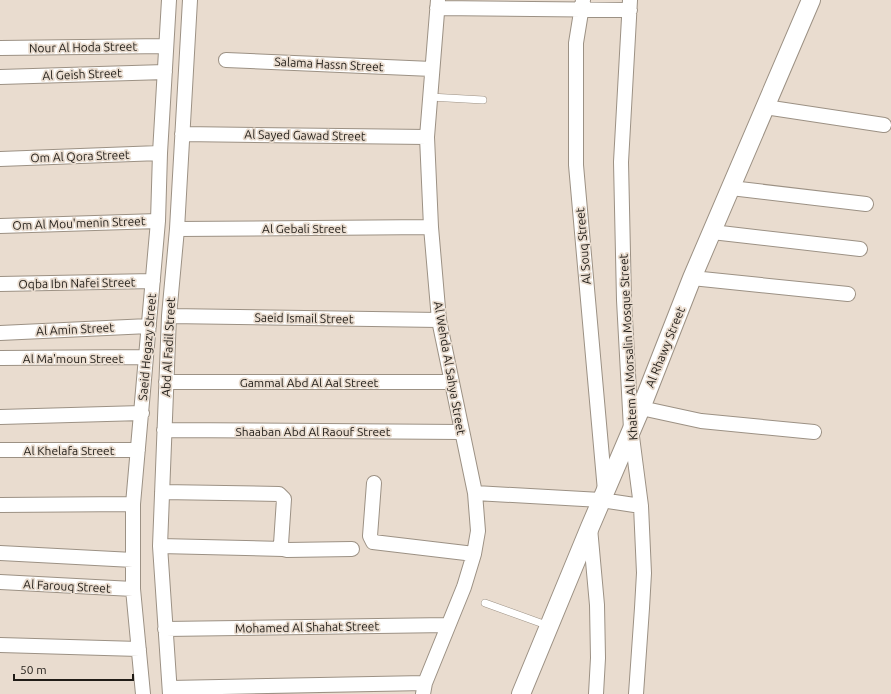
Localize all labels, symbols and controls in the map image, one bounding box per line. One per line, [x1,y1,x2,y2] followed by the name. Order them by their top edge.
[29,40,138,54] street label: Nour Al Hoda Street
[274,55,384,73] street label: Salama Hassn Street
[42,66,122,82] street label: Al Geish Street
[244,127,366,143] street label: Al Sayed Gawad Street
[30,148,130,164] street label: Om Al Qora Street
[573,207,593,285] street label: Al Souq Street
[12,214,146,232] street label: Om Al Mou'menin Street
[262,222,346,235] street label: Al Gebali Street
[617,253,639,441] street label: Khatem Al Morsalin Mosque Street
[18,275,136,291] street label: Oqba Ibn Nafei Street
[136,293,158,401] street label: Saeid Hegazy Street
[159,297,177,397] street label: Abd Al Fadil Street
[432,300,468,436] street label: Al Wehda Al Sahya Street
[643,305,687,389] street label: Al Rhawy Street
[254,311,354,325] street label: Saeid Ismail Street
[36,320,115,338] street label: Al Amin Street
[23,352,123,365] street label: Al Ma'moun Street
[240,376,379,389] street label: Gammal Abd Al Aal Street
[236,425,391,438] street label: Shaaban Abd Al Raouf Street
[24,444,115,457] street label: Al Khelafa Street
[23,577,111,595] street label: Al Farouq Street
[235,619,379,635] street label: Mohamed Al Shahat Street
[14,656,133,682] scale bar
[20,663,47,676] text: 50 m

